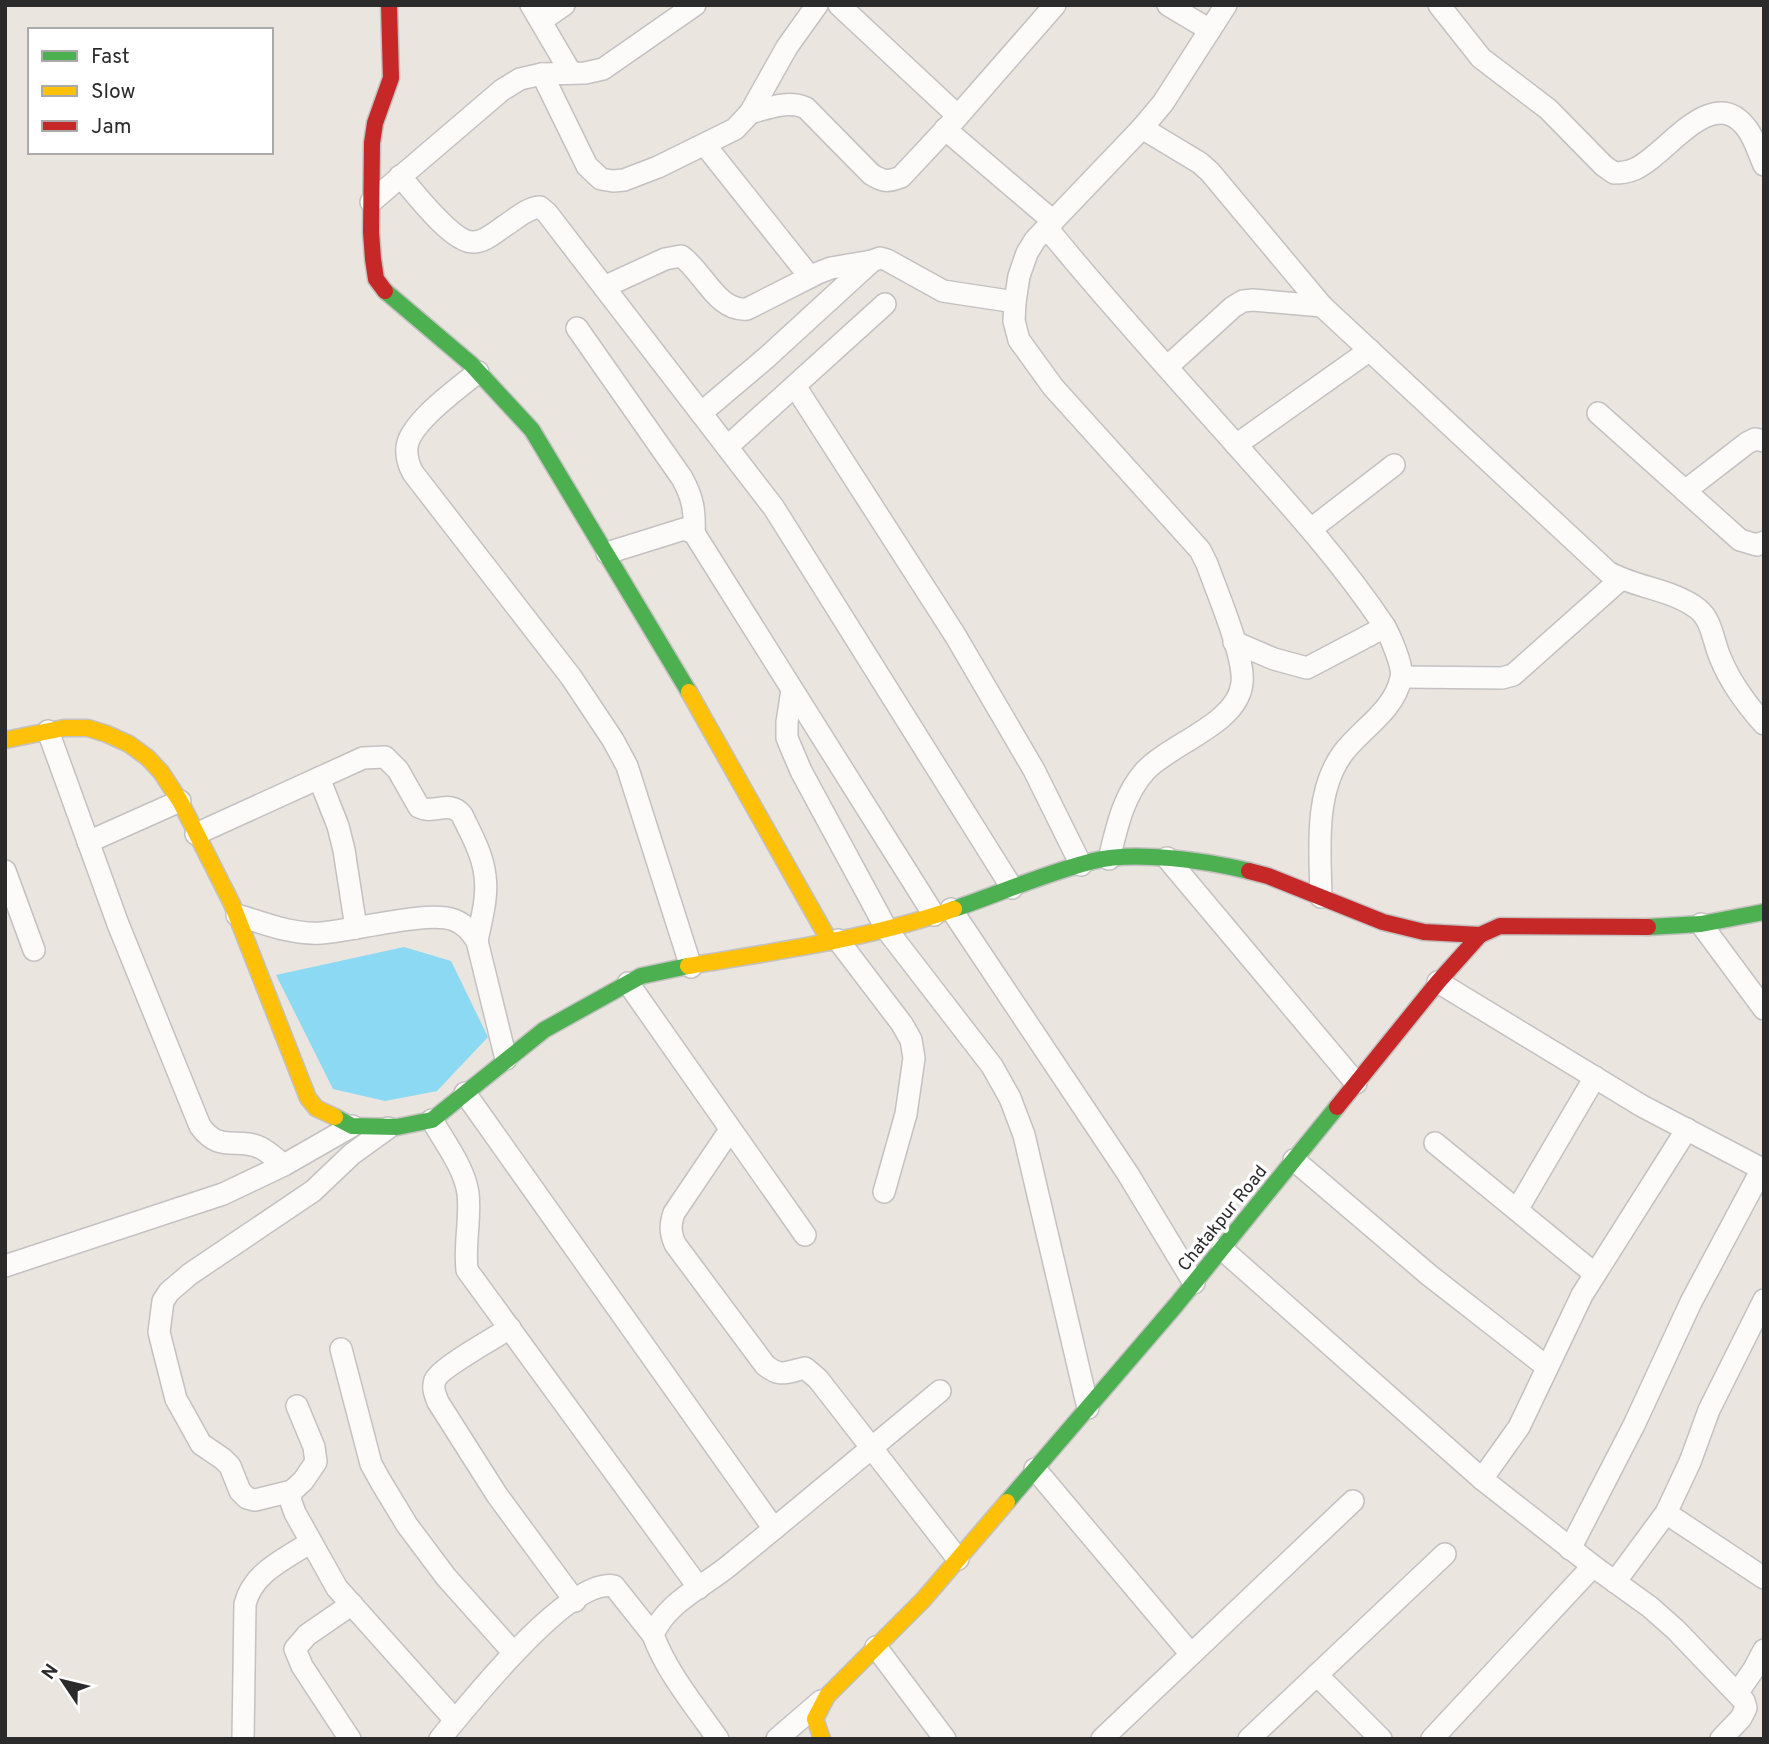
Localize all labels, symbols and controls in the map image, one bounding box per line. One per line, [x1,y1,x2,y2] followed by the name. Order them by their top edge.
[28,28,273,154] legend
[91,44,130,71] text: Fast
[91,79,136,106] text: Slow
[91,114,132,141] text: Jam
[1173,1161,1273,1277] street label: Chatakpur Road
[28,1646,98,1716] north arrow
[37,1660,64,1685] text: N

